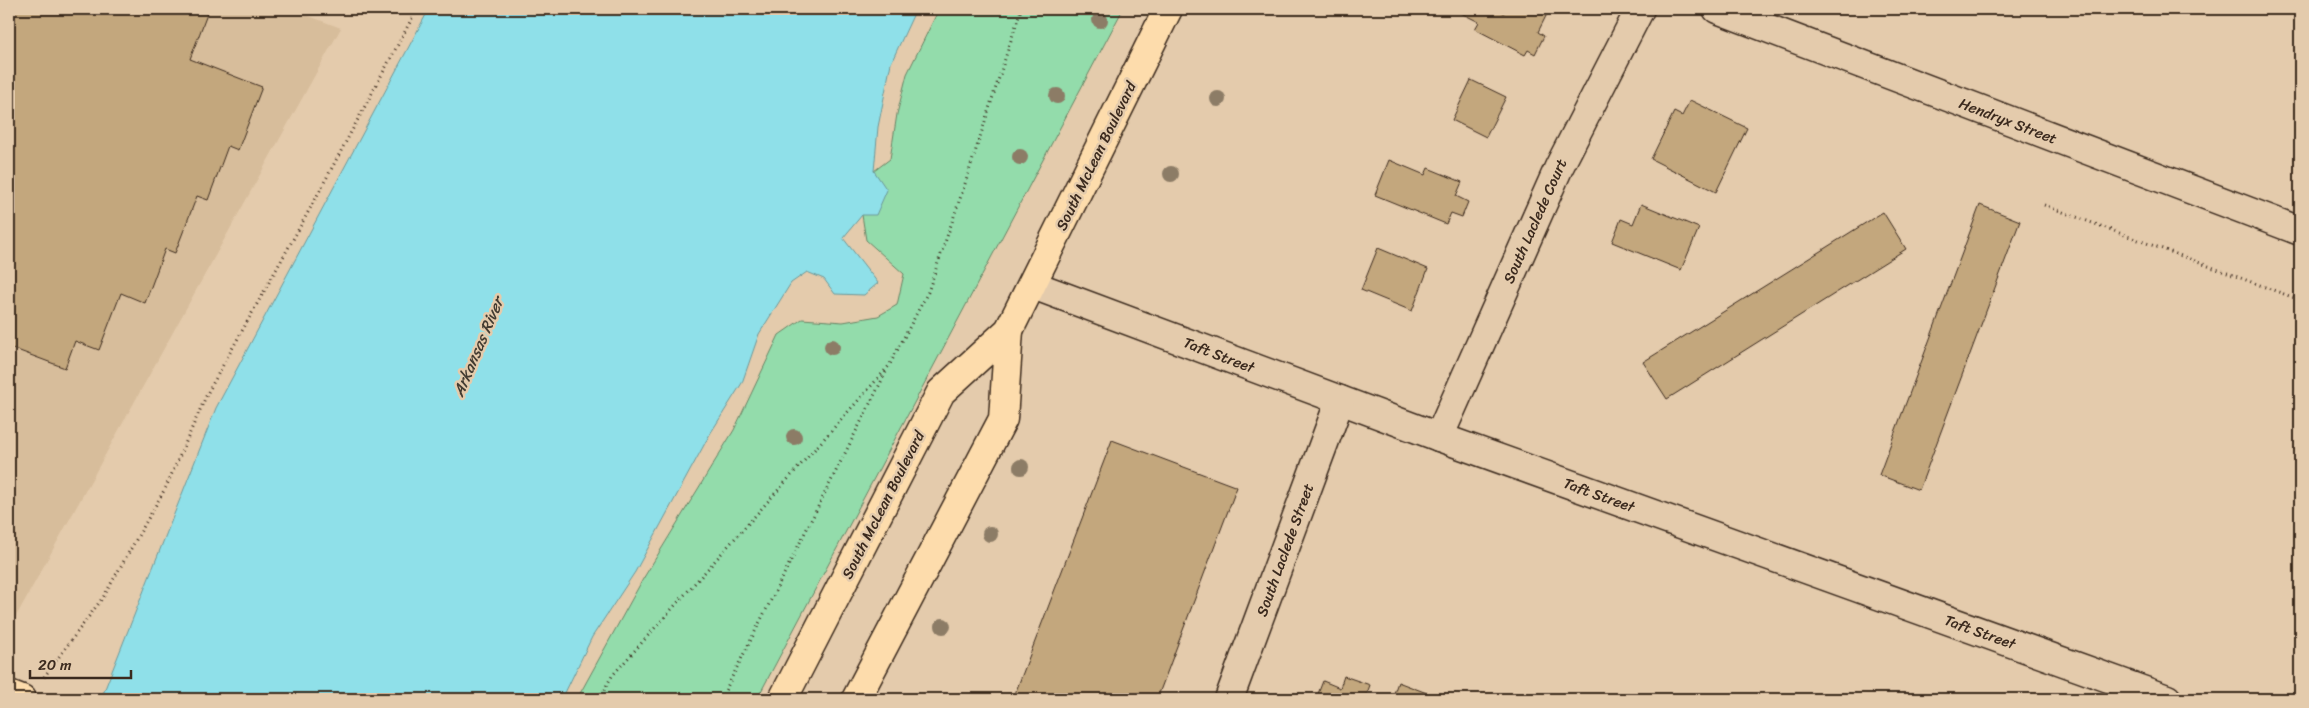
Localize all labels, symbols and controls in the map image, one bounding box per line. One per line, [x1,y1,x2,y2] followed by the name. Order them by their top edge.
[1049,76,1144,235] street label: South McLean Boulevard
[1955,90,2061,152] street label: Hendryx Street
[1496,154,1574,288] street label: South Laclede Court
[444,290,513,402] water label: Arkansas River
[1180,330,1259,381] street label: Taft Street
[834,425,932,584] street label: South McLean Boulevard
[1560,470,1639,520] street label: Taft Street
[1249,479,1321,620] street label: South Laclede Street
[1941,607,2020,657] street label: Taft Street
[30,648,131,680] scale bar
[38,652,72,678] text: 20 m

